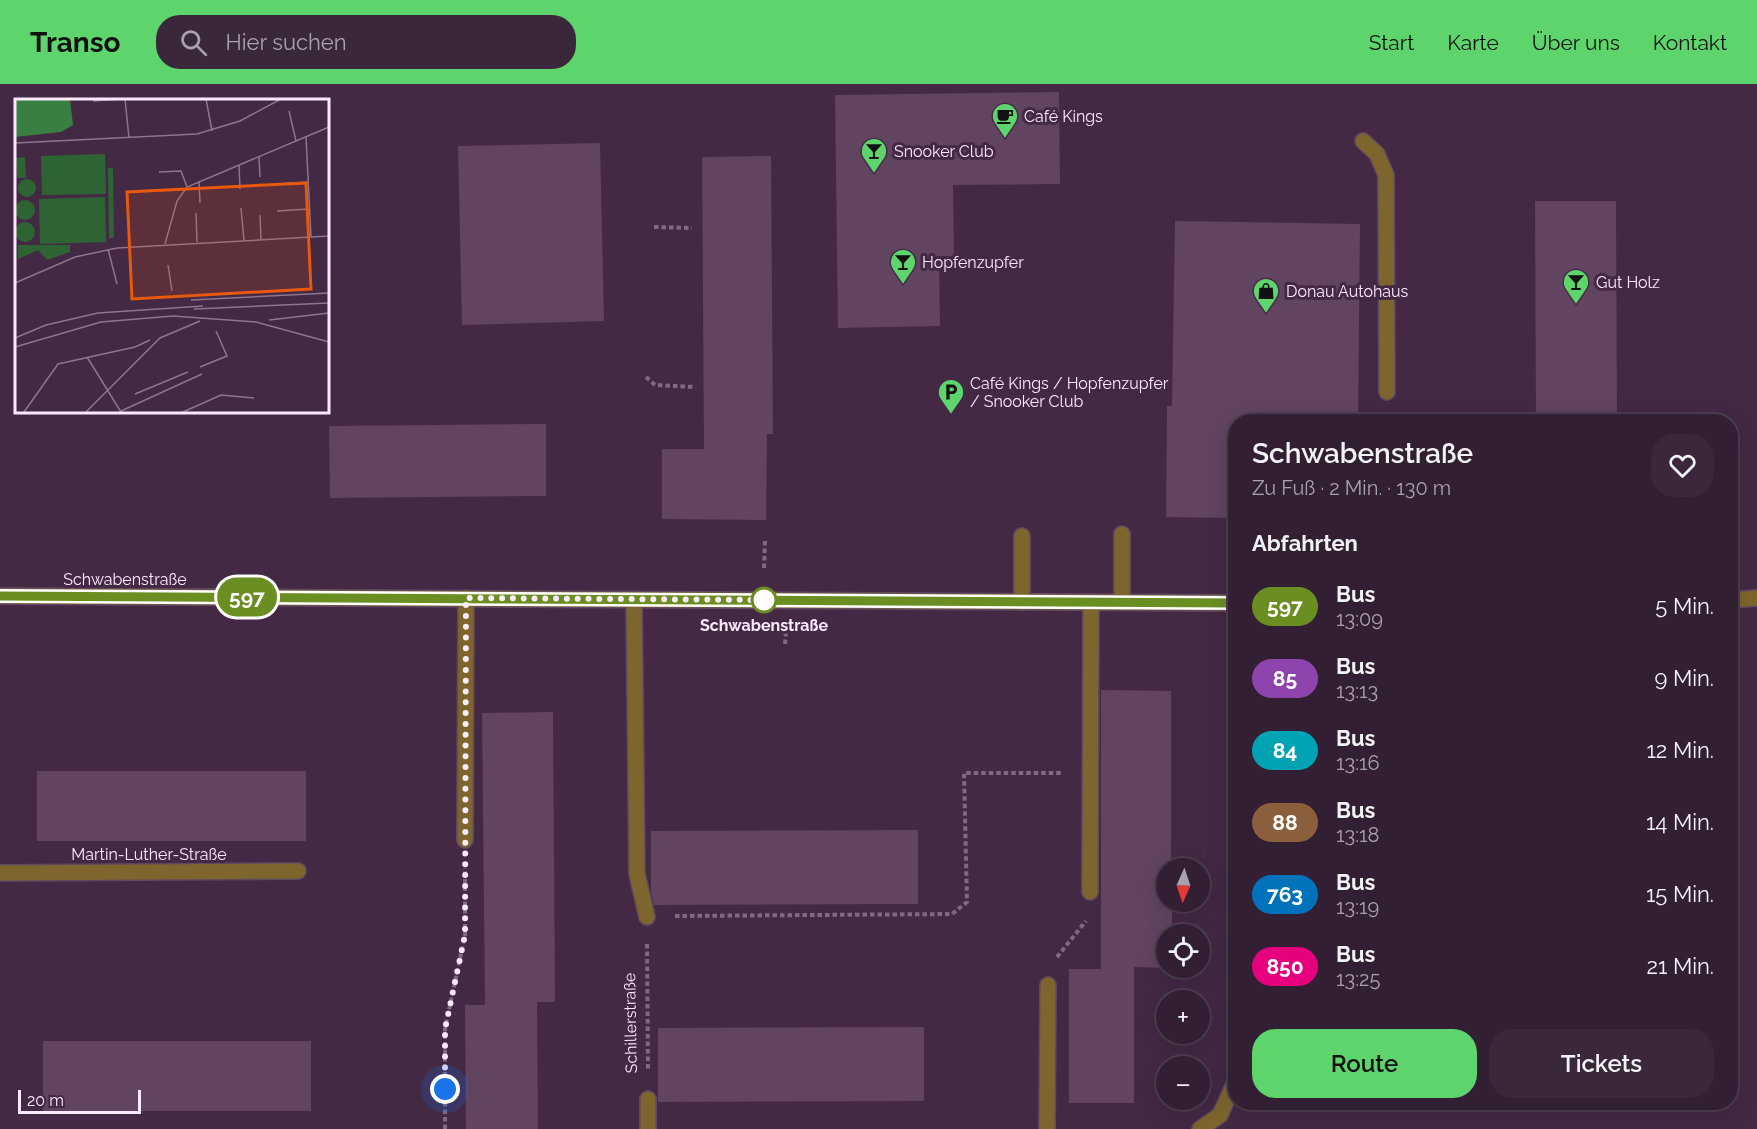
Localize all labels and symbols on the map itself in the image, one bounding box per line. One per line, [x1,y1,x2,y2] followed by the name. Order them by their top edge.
[15,99,328,412] inset map
[990,101,1020,139] cafe icon: Café Kings
[1024,107,1103,126] place label: Café Kings
[859,136,889,174] bar icon: Snooker Club
[894,142,994,161] place label: Snooker Club
[888,247,918,285] bar icon: Hopfenzupfer
[922,253,1024,272] place label: Hopfenzupfer
[1561,267,1591,305] bar icon: Gut Holz
[1596,273,1660,292] place label: Gut Holz
[1251,276,1281,314] shop icon: Donau Autohaus
[1286,282,1409,301] place label: Donau Autohaus
[970,374,1169,411] place label: Café Kings / Hopfenzupfer / Snooker Club
[936,377,966,415] parking icon: Café Kings / Hopfenzupfer / Snooker Club
[63,570,187,589] street label: Schwabenstraße
[212,578,282,616] line badge: 597
[751,587,777,613] marker: Schwabenstraße
[700,616,828,635] place label: Schwabenstraße
[71,845,227,864] street label: Martin-Luther-Straße
[1156,858,1210,912] north arrow
[620,973,641,1073] street label: Schillerstraße
[430,1074,460,1104] your location
[18,1087,141,1114] scale bar

